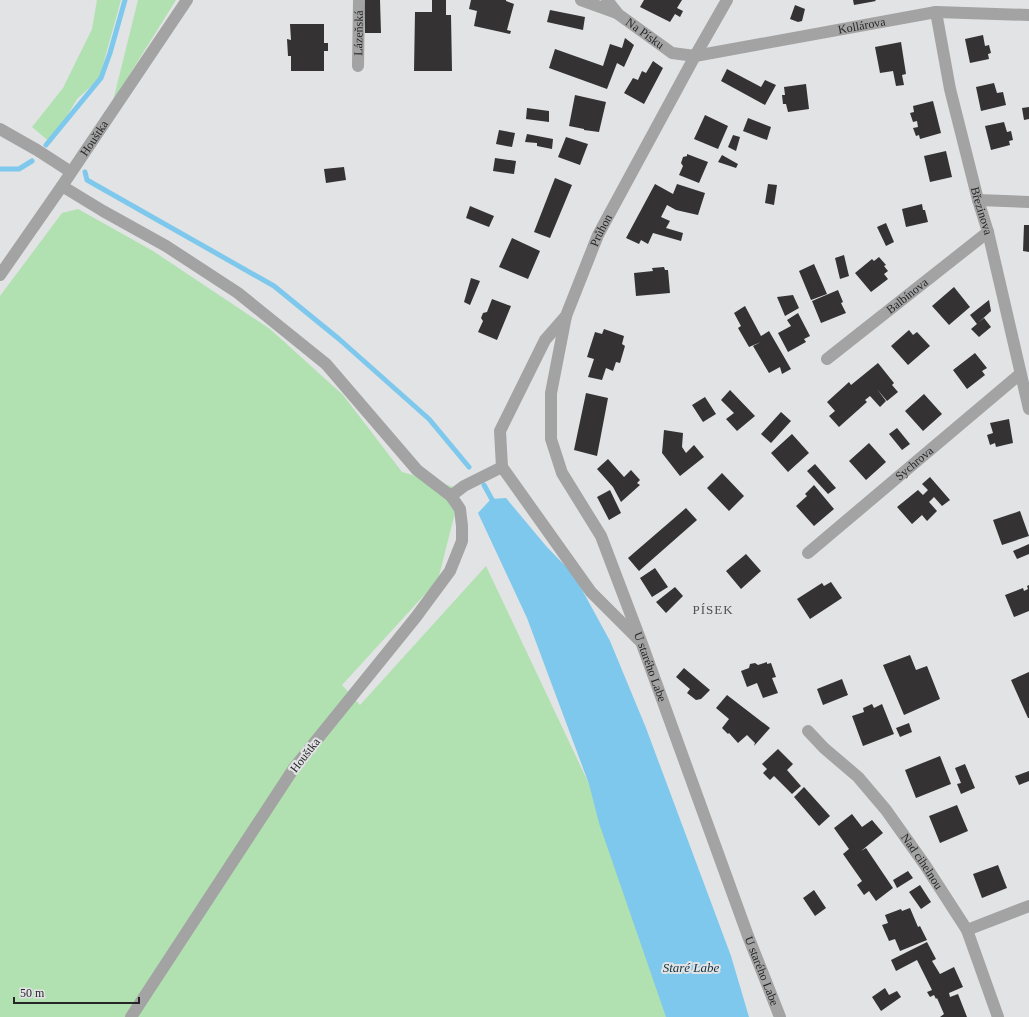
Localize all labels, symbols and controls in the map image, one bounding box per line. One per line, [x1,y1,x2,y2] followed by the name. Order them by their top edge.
[351,10,366,56] street label: Lázeňská
[837,14,887,37] street label: Kollárova
[623,15,667,52] street label: Na Písku
[77,117,111,159] street label: Houštka
[968,185,996,237] street label: Březinova
[587,212,615,249] street label: Průhon
[883,275,931,317] street label: Balbínova
[892,443,937,483] street label: Sychrova
[692,602,734,617] district label: PÍSEK
[631,630,669,704] street label: U starého Labe
[287,734,323,775] street label: Houštka
[898,831,946,892] street label: Nad cihelnou
[742,934,782,1008] street label: U starého Labe
[663,960,720,975] water label: Staré Labe
[14,979,139,1005] scale bar
[20,986,45,1000] text: 50 m

